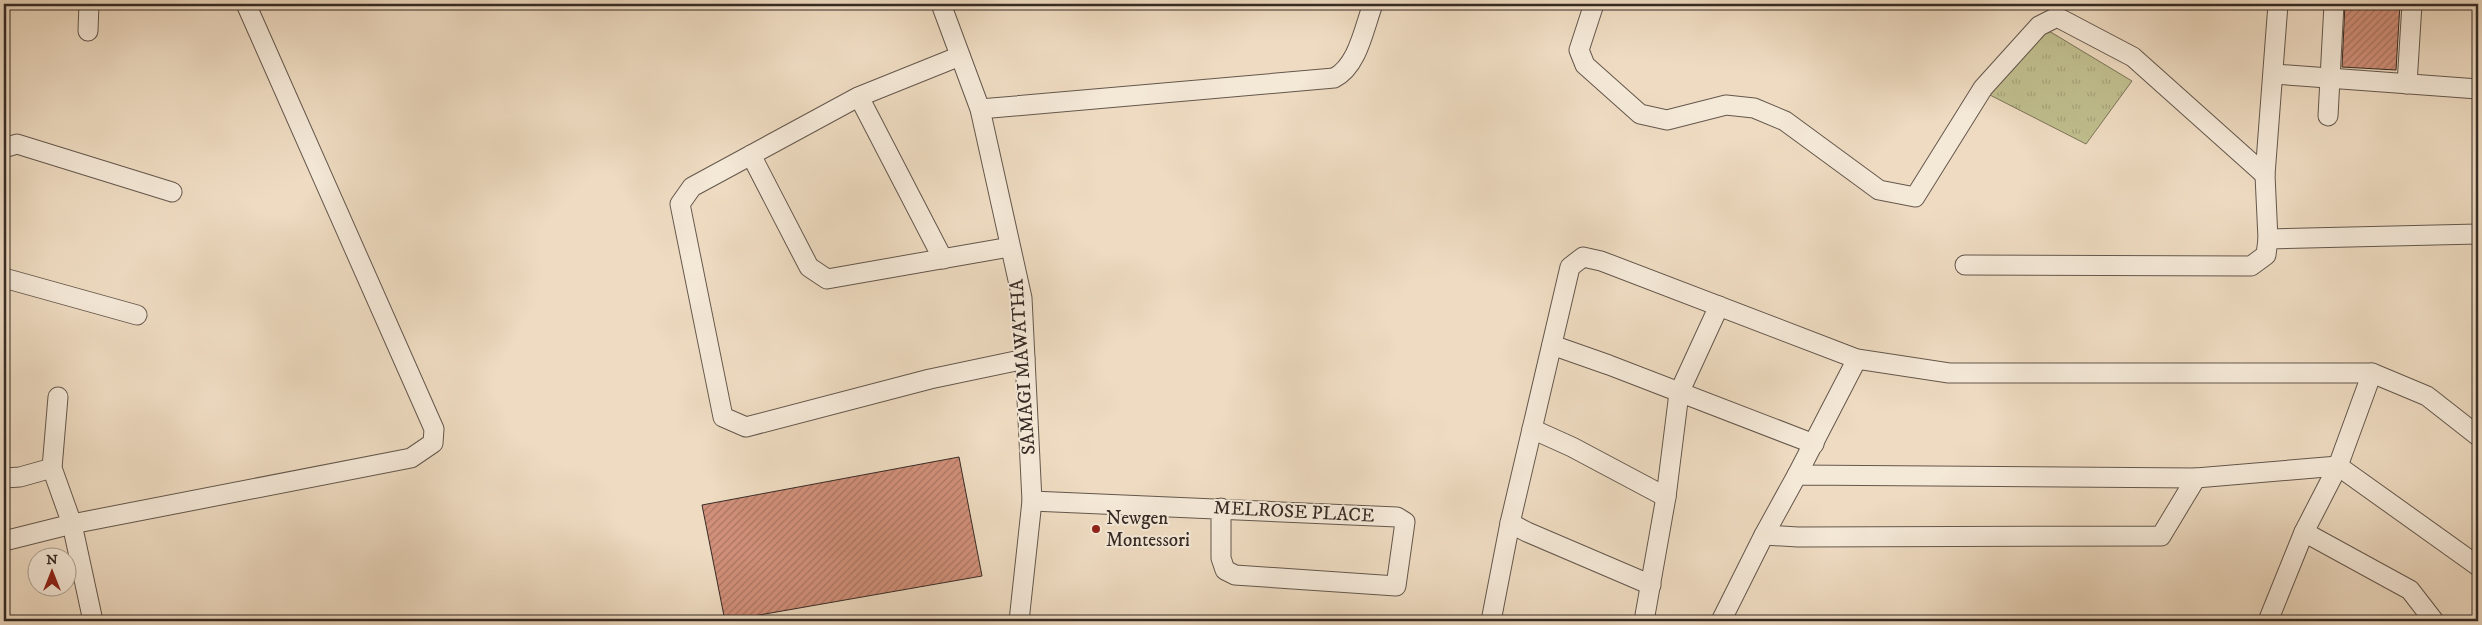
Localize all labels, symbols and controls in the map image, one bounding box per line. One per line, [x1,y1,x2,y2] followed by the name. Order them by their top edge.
[1005,277,1041,456] street label: SAMAGI MAWATHA
[1213,496,1375,528] street label: MELROSE PLACE
[1106,507,1190,552] place label: Newgen Montessori
[1090,523,1102,535] marker: Newgen Montessori
[28,548,78,598] north arrow
[46,551,58,569] text: N

